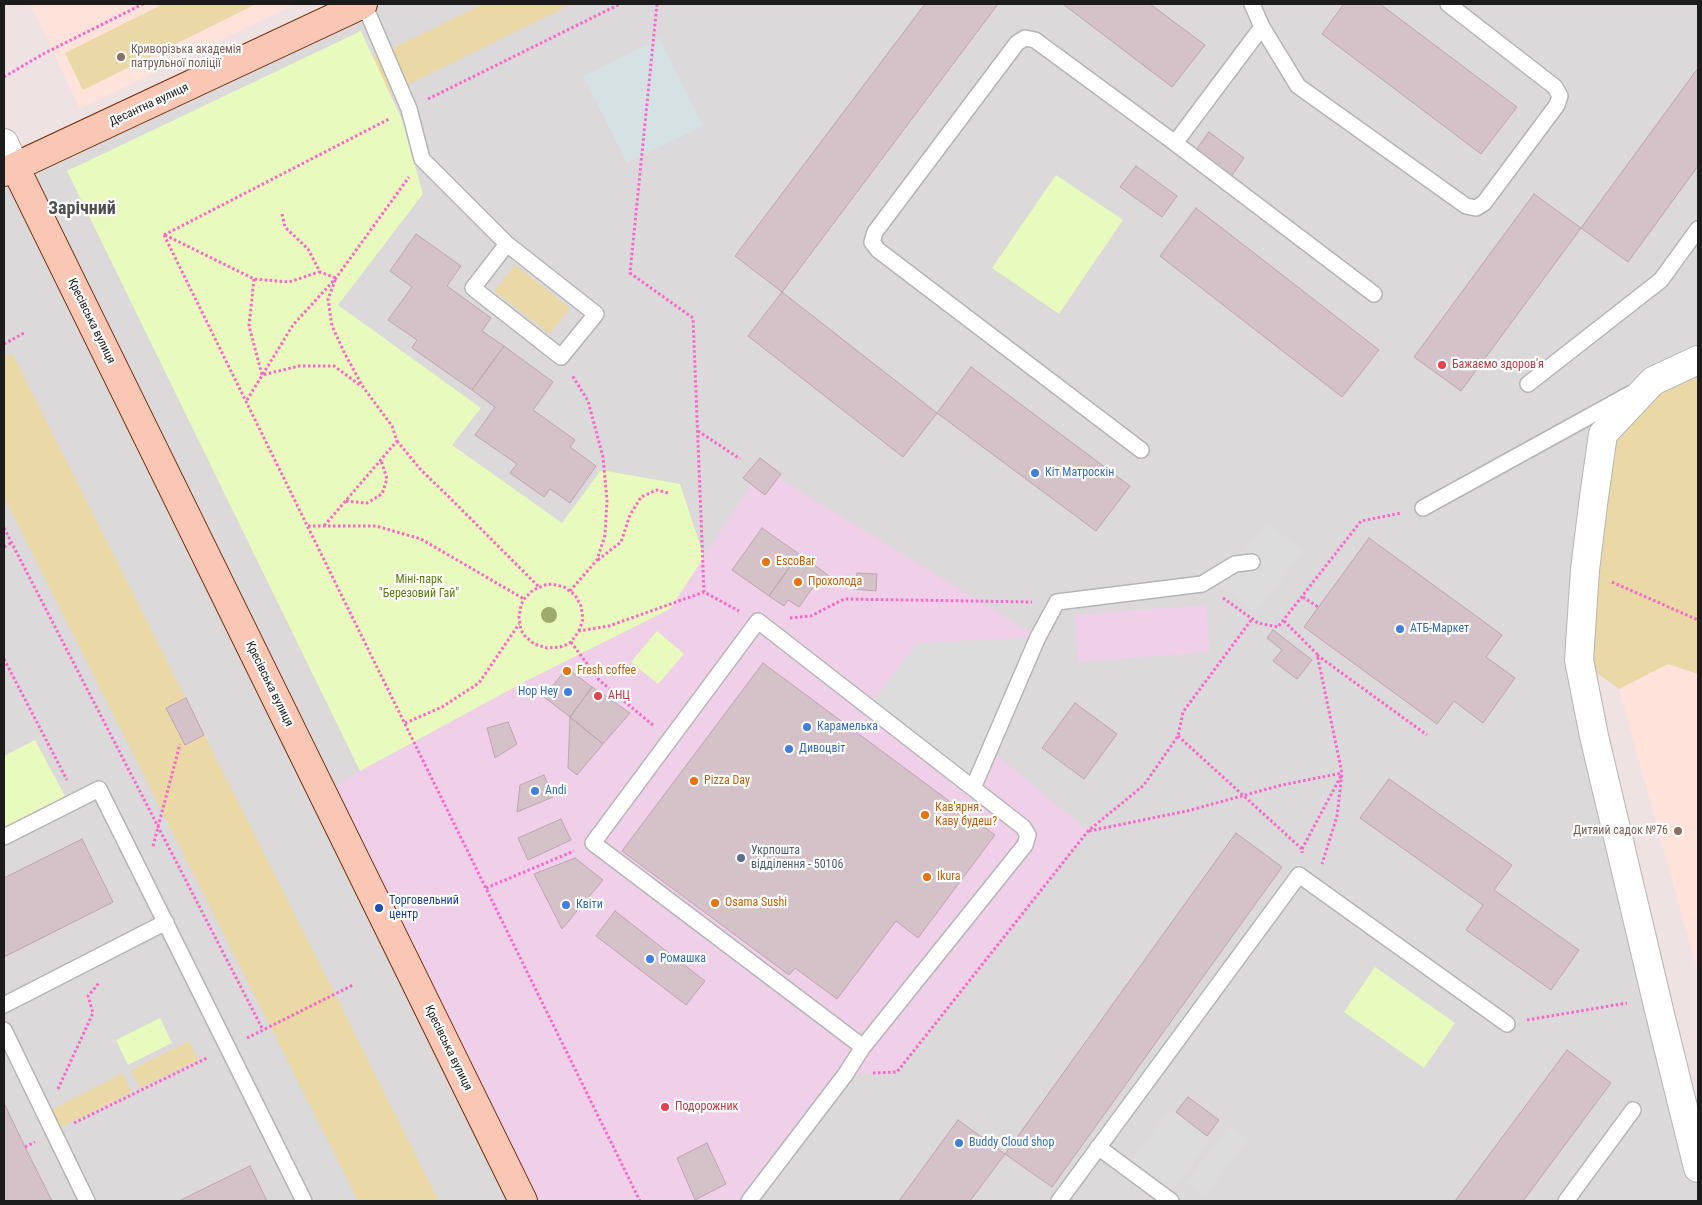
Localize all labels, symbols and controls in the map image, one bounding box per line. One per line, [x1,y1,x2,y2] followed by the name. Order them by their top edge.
[131,43,241,71] place label: Криворізька академія патрульної поліції
[115,51,127,63] marker: Криворізька академія патрульної поліції
[107,80,191,130] street label: Десантна вулиця
[48,198,116,220] district label: Зарічний
[64,276,118,366] street label: Кресівська вулиця
[1452,358,1544,372] place label: Бажаємо здоров'я
[1436,359,1448,371] marker: Бажаємо здоров'я
[1045,466,1114,480] place label: Кiт Матроскін
[1029,467,1041,479] marker: Кiт Матроскін
[776,555,815,569] place label: EscoBar
[760,556,772,568] marker: EscoBar
[379,573,459,601] park label: Міні-парк "Березовий Гай"
[808,575,862,589] place label: Прохолода
[792,576,804,588] marker: Прохолода
[1410,622,1469,636] place label: АТБ-Маркет
[1394,623,1406,635] marker: АТБ-Маркет
[242,639,296,729] street label: Кресівська вулиця
[577,664,636,678] place label: Fresh coffee
[561,665,573,677] marker: Fresh coffee
[518,685,558,699] place label: Hop Hey
[562,686,574,698] marker: Hop Hey
[608,689,630,703] place label: АНЦ
[592,690,604,702] marker: АНЦ
[817,720,878,734] place label: Карамелька
[801,721,813,733] marker: Карамелька
[799,742,845,756] place label: Дивоцвіт
[783,743,795,755] marker: Дивоцвіт
[704,774,750,788] place label: Pizza Day
[688,775,700,787] marker: Pizza Day
[545,784,566,798] place label: Andi
[529,785,541,797] marker: Andi
[935,801,997,829] place label: Кав'ярня. Каву будеш?
[919,809,931,821] marker: Кав'ярня. Каву будеш?
[1573,824,1668,838] place label: Дитяий садок №76
[1672,825,1684,837] marker: Дитяий садок №76
[751,844,843,872] place label: Укрпошта відділення - 50106
[735,852,747,864] marker: Укрпошта відділення - 50106
[937,870,960,884] place label: Ikura
[921,871,933,883] marker: Ikura
[389,894,459,922] place label: Торговельний центр
[725,896,787,910] place label: Osama Sushi
[709,897,721,909] marker: Osama Sushi
[576,898,603,912] place label: Квіти
[560,899,572,911] marker: Квіти
[373,902,385,914] marker: Торговельний центр
[660,952,706,966] place label: Ромашка
[644,953,656,965] marker: Ромашка
[421,1003,475,1093] street label: Кресівська вулиця
[675,1100,738,1114] place label: Подорожник
[659,1101,671,1113] marker: Подорожник
[969,1136,1054,1150] place label: Buddy Cloud shop
[953,1137,965,1149] marker: Buddy Cloud shop

